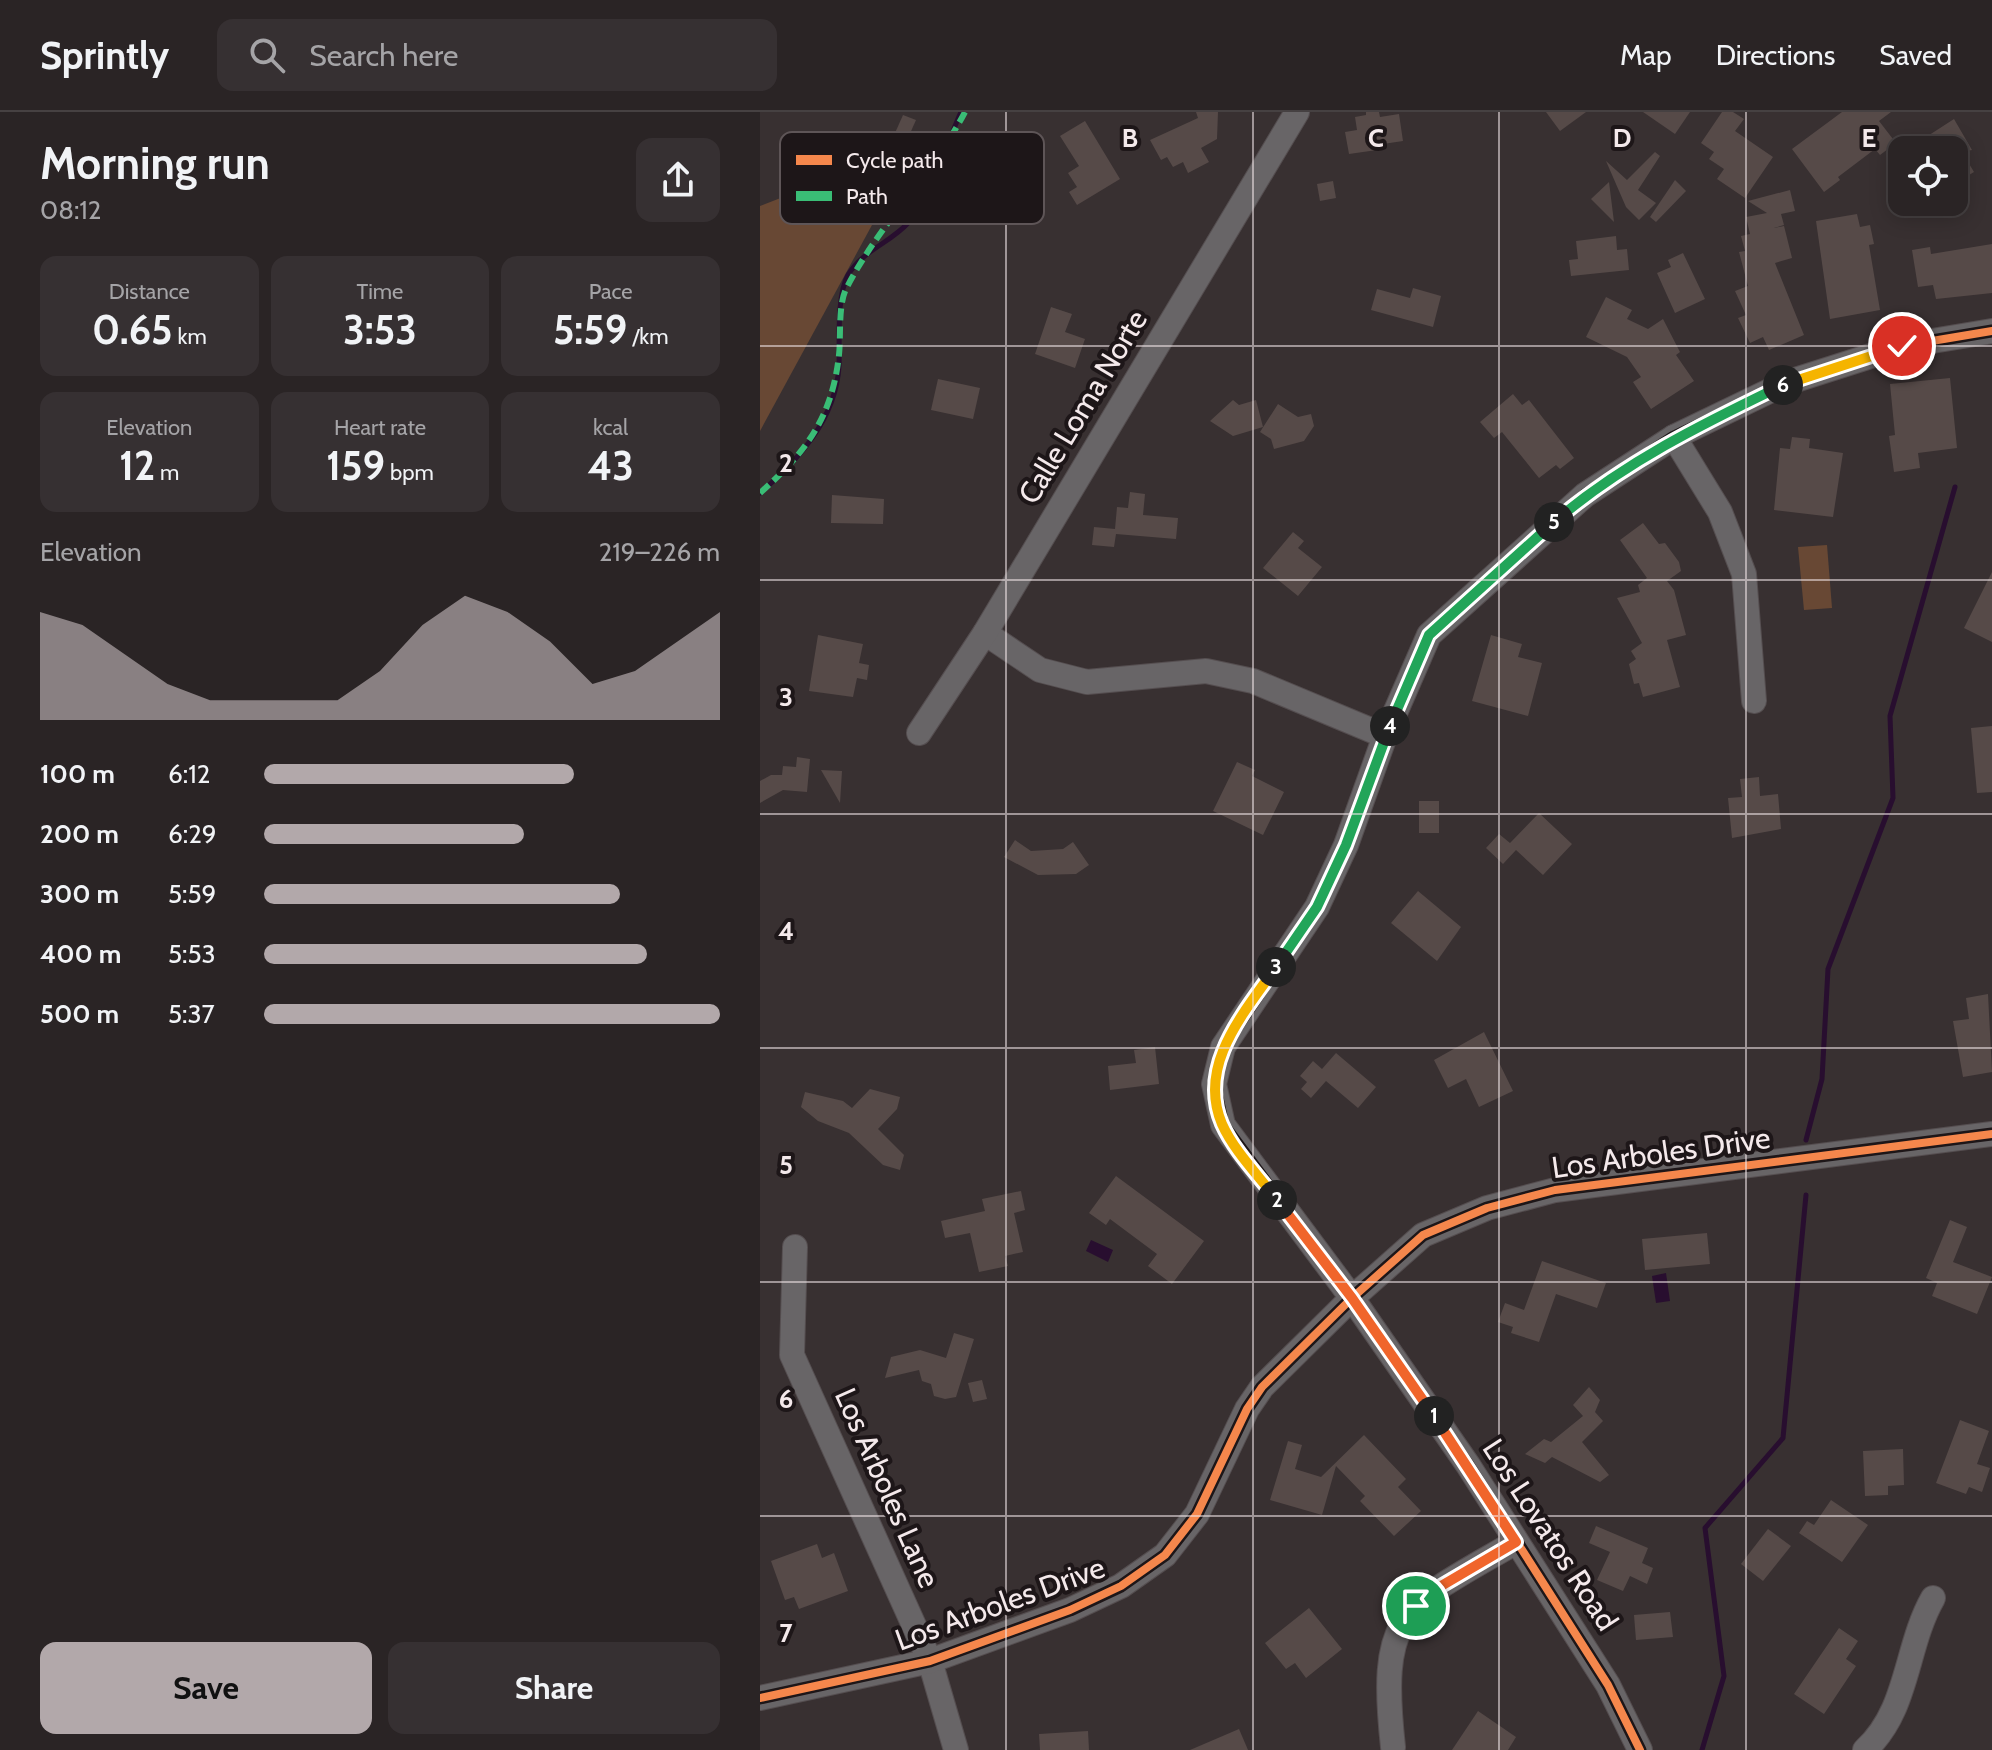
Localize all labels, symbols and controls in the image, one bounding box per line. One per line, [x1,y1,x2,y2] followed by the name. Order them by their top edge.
[217,19,777,91] search box
[40,32,169,79] text: Sprintly
[245,33,289,77] icon: search
[309,37,458,74] text: Search here
[1620,38,1672,72] text: Map
[1716,38,1835,72] text: Directions
[1879,38,1952,72] text: Saved
[1122,122,1138,154] text: B
[1368,122,1384,154] text: C
[1613,122,1631,154] text: D
[1862,122,1876,154] text: E
[780,132,1044,224] legend
[1888,136,1968,216] map controls
[1888,136,1968,216] button: locate
[40,137,270,190] text: Morning run
[636,138,720,222] button: share
[846,147,944,174] text: Cycle path
[846,183,888,210] text: Path
[40,194,101,226] text: 08:12
[109,278,190,305] text: Distance
[357,278,403,305] text: Time
[589,278,633,305] text: Pace
[1010,303,1155,510] street label: Calle Loma Norte
[92,305,173,354] text: 0.65
[343,305,417,354] text: 3:53
[553,305,627,354] text: 5:59
[1868,312,1936,380] pin
[173,323,207,350] text: km
[627,323,668,350] text: /km
[1880,324,1924,368] icon: check
[1763,365,1803,405] pin: 6
[1777,371,1789,398] text: 6
[106,414,192,441] text: Elevation
[334,414,426,441] text: Heart rate
[593,414,628,441] text: kcal
[119,441,155,490] text: 12
[326,441,385,490] text: 159
[587,441,634,490] text: 43
[779,447,793,479] text: 2
[155,459,179,486] text: m
[385,459,434,486] text: bpm
[1534,502,1574,542] pin: 5
[1548,508,1560,535] text: 5
[40,536,142,568] text: Elevation
[599,536,720,568] text: 219–226 m
[779,681,793,713] text: 3
[1370,706,1410,746] pin: 4
[1383,712,1397,739] text: 4
[40,758,115,790] text: 100 m
[168,758,210,790] text: 6:12
[40,818,119,850] text: 200 m
[168,818,217,850] text: 6:29
[40,878,119,910] text: 300 m
[168,878,216,910] text: 5:59
[778,915,794,947] text: 4
[40,938,121,970] text: 400 m
[168,938,216,970] text: 5:53
[1256,947,1296,987] pin: 3
[1270,953,1282,980] text: 3
[40,998,119,1030] text: 500 m
[168,998,215,1030] text: 5:37
[1549,1119,1773,1186] street label: Los Arboles Drive
[779,1149,793,1181] text: 5
[1257,1180,1297,1220] pin: 2
[1271,1186,1283,1213] text: 2
[827,1382,948,1593] street label: Los Arboles Lane
[779,1383,793,1415] text: 6
[1414,1396,1454,1436] pin: 1
[1430,1402,1438,1429] text: 1
[1475,1432,1626,1637] street label: Los Lovatos Road
[890,1548,1110,1659] street label: Los Arboles Drive
[1382,1572,1450,1640] pin
[1394,1584,1438,1628] icon: arrive
[779,1617,793,1649] text: 7
[40,1642,372,1734] button: Save
[388,1642,720,1734] button: Share

